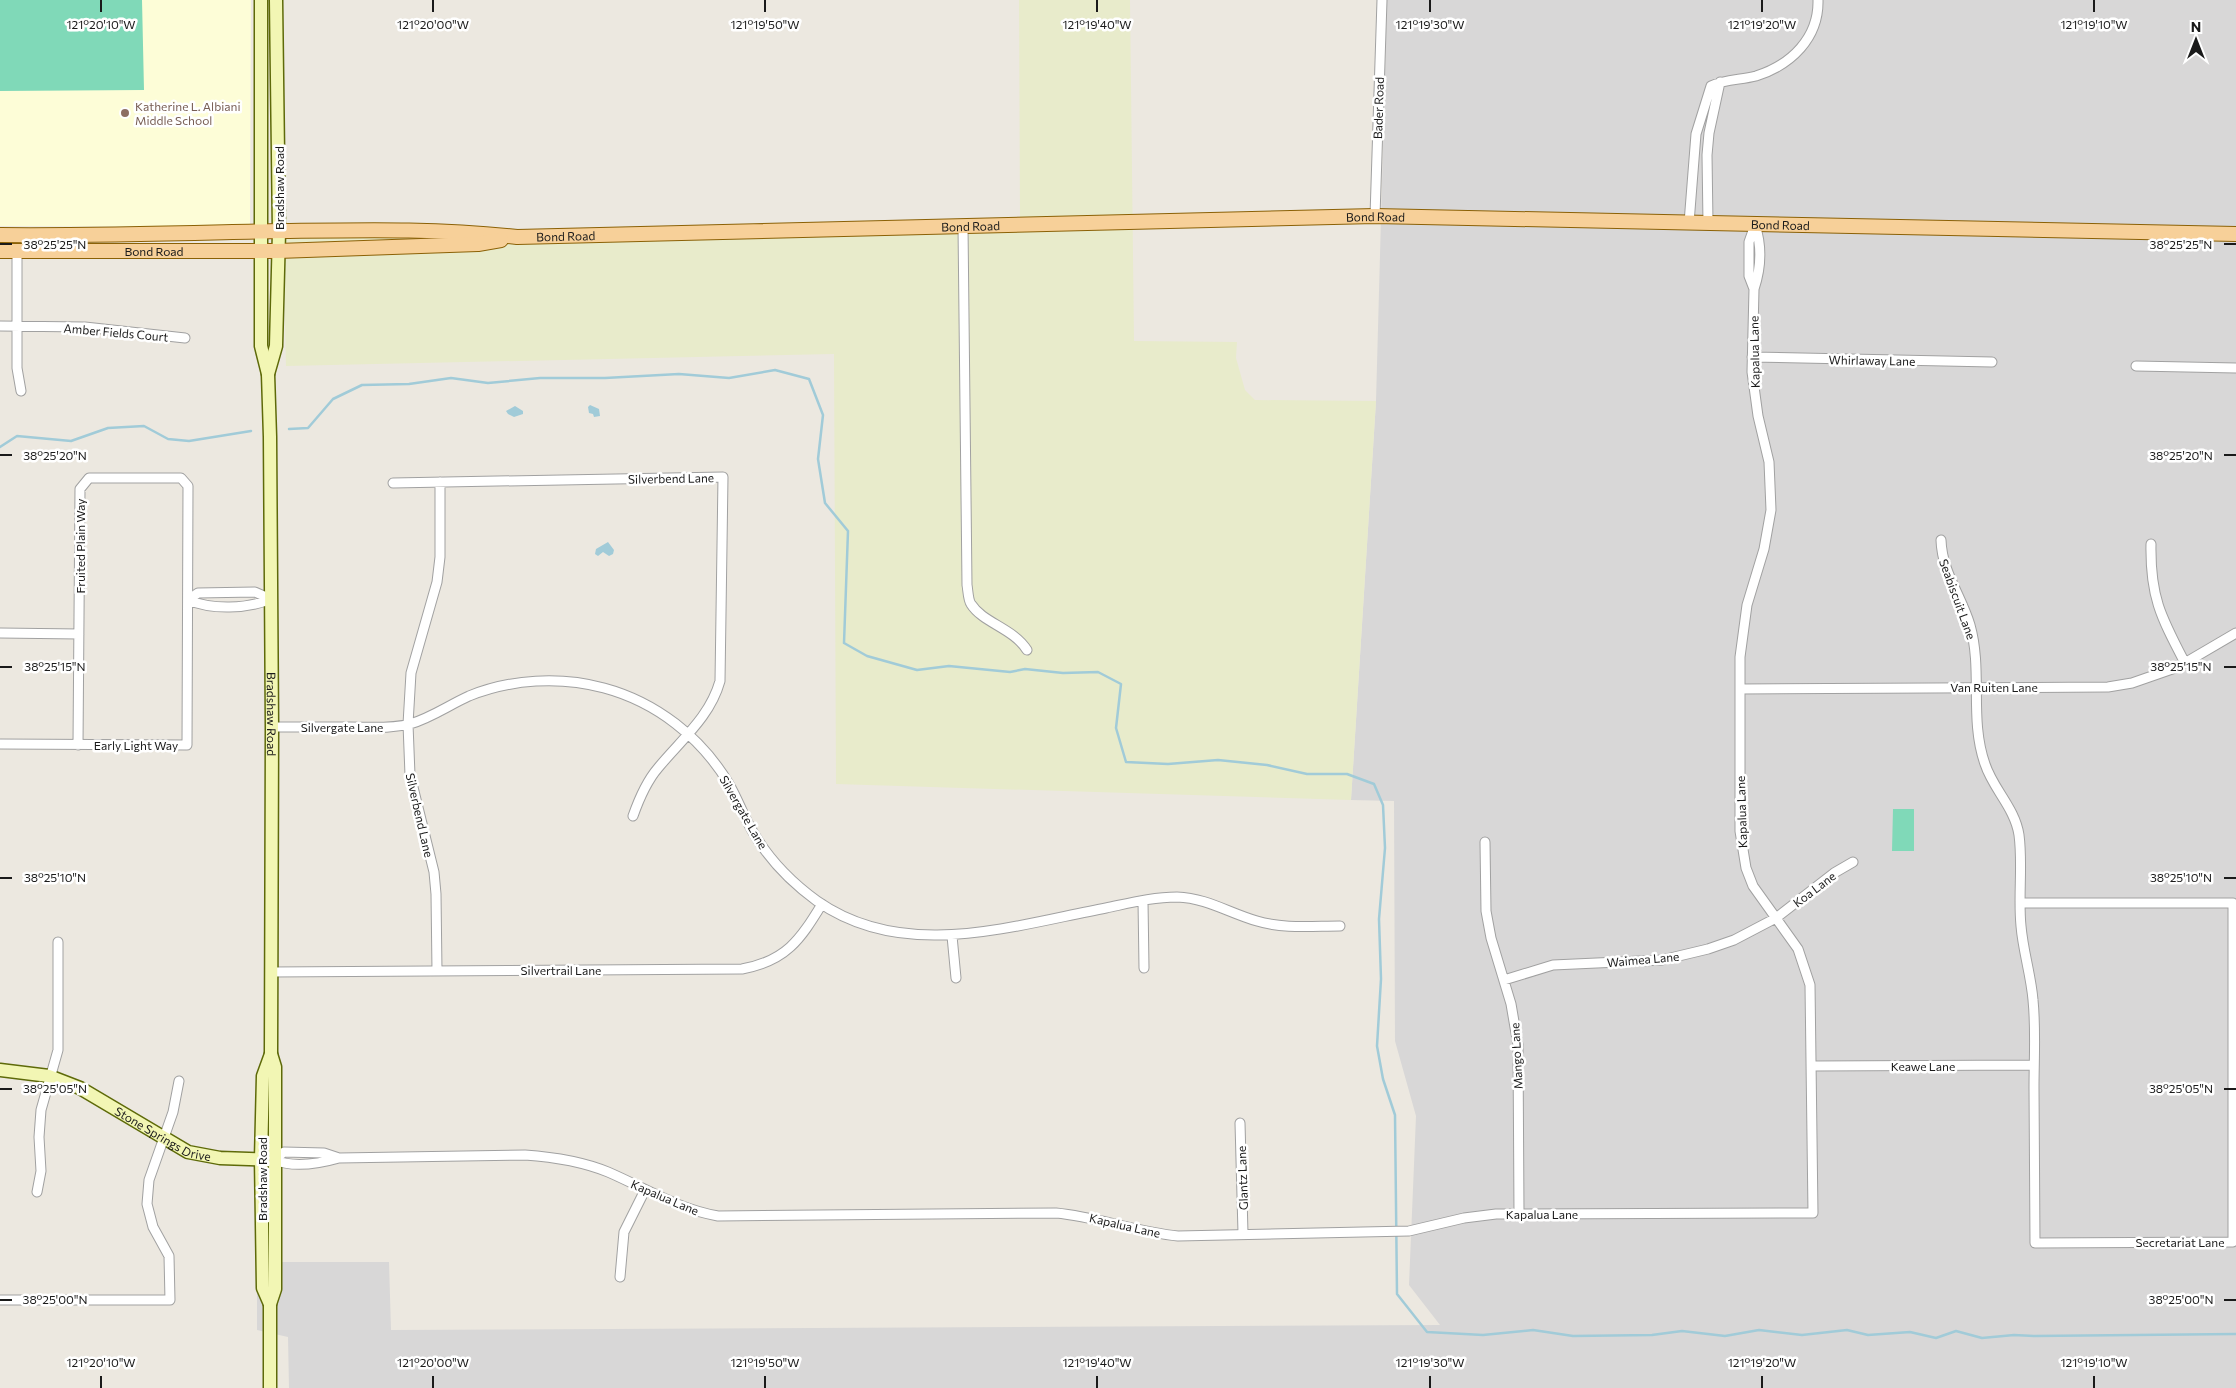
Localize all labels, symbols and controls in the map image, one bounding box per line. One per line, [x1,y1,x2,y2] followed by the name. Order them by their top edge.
[2171,15,2221,65] north arrow
[66,17,136,31] text: 121°20'10"W
[397,17,469,31] text: 121°20'00"W
[731,17,799,31] text: 121°19'50"W
[1062,17,1132,31] text: 121°19'40"W
[1396,17,1464,31] text: 121°19'30"W
[1728,17,1796,31] text: 121°19'20"W
[2060,17,2128,31] text: 121°19'10"W
[2191,18,2201,35] text: N
[1370,77,1386,139] street label: Bader Road
[135,99,241,127] place label: Katherine L. Albiani Middle School
[119,107,131,119] marker: Katherine L. Albiani Middle School
[272,146,286,230] street label: Bradshaw Road
[1346,209,1405,224] street label: Bond Road
[1751,217,1810,232] street label: Bond Road
[941,218,1000,234] street label: Bond Road
[536,228,595,244] street label: Bond Road
[24,237,86,251] text: 38°25'25"N
[2150,237,2212,251] text: 38°25'25"N
[124,244,184,258] street label: Bond Road
[1746,316,1762,388] street label: Kapalua Lane
[63,320,169,344] street label: Amber Fields Court
[1829,352,1915,368] street label: Whirlaway Lane
[23,448,87,462] text: 38°25'20"N
[2149,448,2213,462] text: 38°25'20"N
[628,470,714,486] street label: Silverbend Lane
[73,499,87,593] street label: Fruited Plain Way
[1937,557,1979,641] street label: Seabiscuit Lane
[24,659,86,673] text: 38°25'15"N
[2150,659,2212,673] text: 38°25'15"N
[265,672,279,756] street label: Bradshaw Road
[1950,680,2038,694] street label: Van Ruiten Lane
[301,720,383,734] street label: Silvergate Lane
[94,738,178,752] street label: Early Light Way
[403,771,437,859] street label: Silverbend Lane
[717,773,771,851] street label: Silvergate Lane
[1733,776,1749,848] street label: Kapalua Lane
[1790,868,1838,910] street label: Koa Lane
[24,870,86,884] text: 38°25'10"N
[2150,870,2212,884] text: 38°25'10"N
[1606,949,1680,969] street label: Waimea Lane
[521,963,601,977] street label: Silvertrail Lane
[1507,1022,1525,1090] street label: Mango Lane
[1891,1059,1955,1073] street label: Keawe Lane
[23,1081,87,1095] text: 38°25'05"N
[2149,1081,2213,1095] text: 38°25'05"N
[113,1103,212,1163] street label: Stone Springs Drive
[255,1137,269,1221] street label: Bradshaw Road
[1234,1146,1250,1210] street label: Glantz Lane
[629,1176,701,1218] street label: Kapalua Lane
[1506,1207,1578,1221] street label: Kapalua Lane
[1088,1210,1162,1240] street label: Kapalua Lane
[2135,1235,2225,1249] street label: Secretariat Lane
[23,1292,87,1306] text: 38°25'00"N
[2149,1292,2213,1306] text: 38°25'00"N
[66,1355,136,1369] text: 121°20'10"W
[397,1355,469,1369] text: 121°20'00"W
[731,1355,799,1369] text: 121°19'50"W
[1062,1355,1132,1369] text: 121°19'40"W
[1396,1355,1464,1369] text: 121°19'30"W
[1728,1355,1796,1369] text: 121°19'20"W
[2060,1355,2128,1369] text: 121°19'10"W

